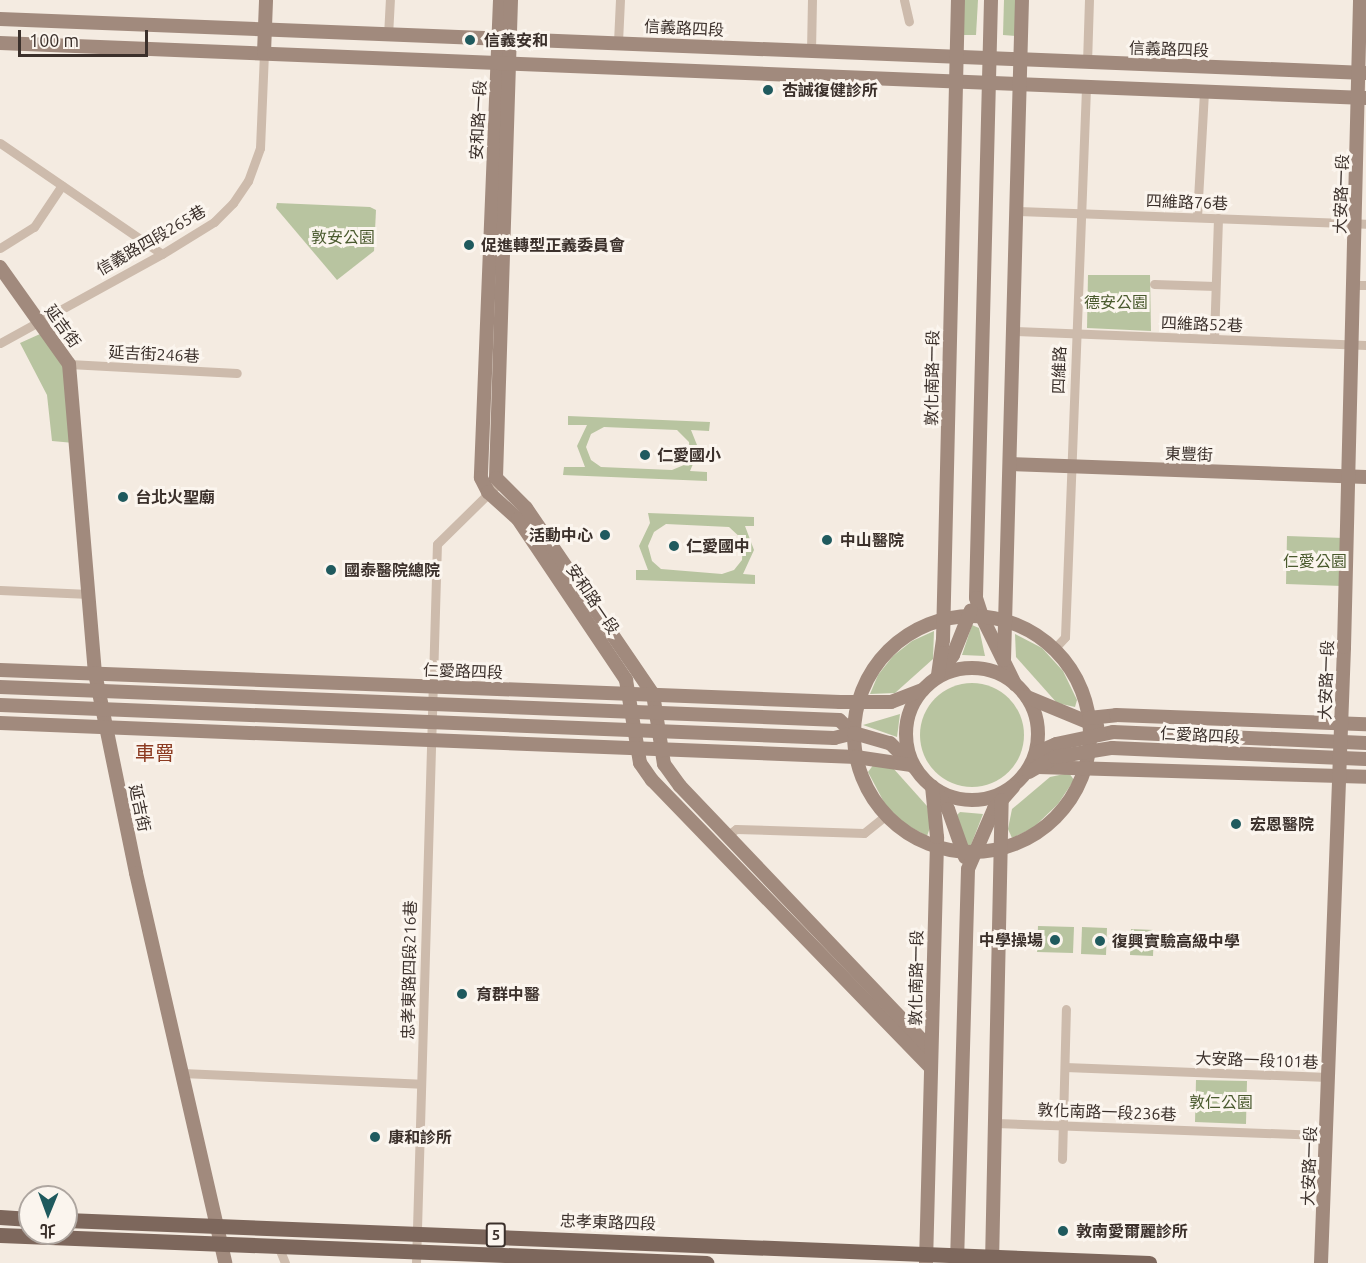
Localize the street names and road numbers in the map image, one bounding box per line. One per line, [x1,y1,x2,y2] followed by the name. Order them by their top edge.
[644,16,724,40] street label: 信義路四段
[1129,38,1209,60] street label: 信義路四段
[466,80,490,160] street label: 安和路一段
[1330,154,1352,234] street label: 大安路一段
[1146,191,1228,213] street label: 四維路76巷
[93,201,209,279] street label: 信義路四段265巷
[41,301,85,351] street label: 延吉街
[1161,313,1243,335] street label: 四維路52巷
[922,330,942,426] street label: 敦化南路一段
[108,342,200,366] street label: 延吉街246巷
[1049,346,1069,394] street label: 四維路
[1165,444,1213,464] street label: 東豐街
[563,560,623,638] street label: 安和路一段
[1315,640,1337,720] street label: 大安路一段
[423,660,503,682] street label: 仁愛路四段
[1160,723,1240,747] street label: 仁愛路四段
[126,783,154,833] street label: 延吉街
[398,900,420,1040] street label: 忠孝東路四段216巷
[906,930,926,1026] street label: 敦化南路一段
[1195,1048,1319,1072] street label: 大安路一段101巷
[1037,1100,1177,1124] street label: 敦化南路一段236巷
[1298,1126,1320,1206] street label: 大安路一段
[560,1211,656,1233] street label: 忠孝東路四段
[486,1223,506,1247] road number: 5

